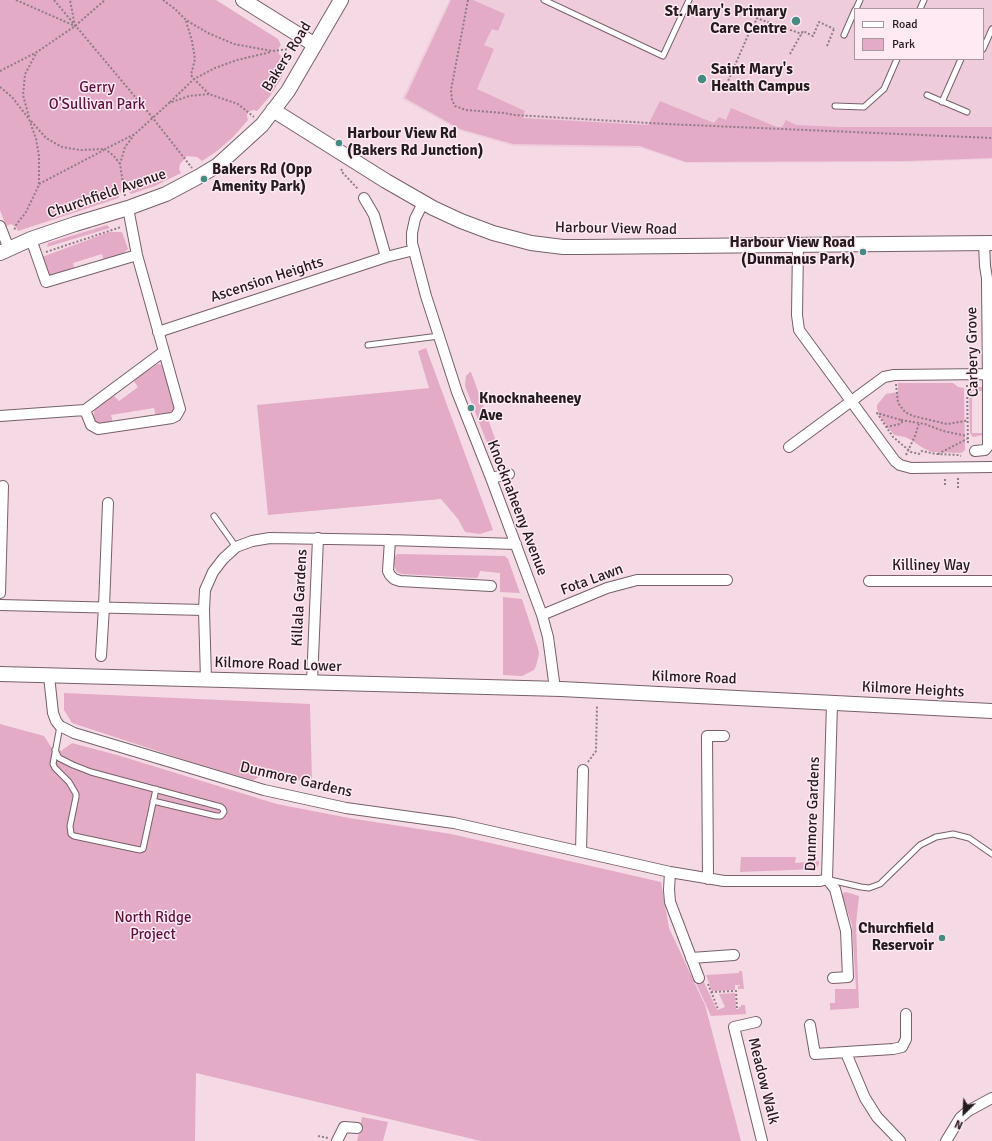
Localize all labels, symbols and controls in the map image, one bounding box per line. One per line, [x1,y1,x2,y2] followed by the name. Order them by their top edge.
[665,3,787,38] place label: St. Mary's Primary Care Centre
[854,8,984,60] legend
[790,15,802,27] marker: St. Mary's Primary Care Centre
[892,17,918,32] text: Road
[258,19,316,95] street label: Bakers Road
[892,37,915,52] text: Park
[711,61,810,96] place label: Saint Mary's Health Campus
[696,73,708,85] marker: Saint Mary's Health Campus
[49,79,145,114] park label: Gerry O'Sullivan Park
[347,125,483,160] place label: Harbour View Rd (Bakers Rd Junction)
[334,138,344,148] marker: Harbour View Rd (Bakers Rd Junction)
[212,161,312,196] place label: Bakers Rd (Opp Amenity Park)
[45,165,169,223] street label: Churchfield Avenue
[199,174,209,184] marker: Bakers Rd (Opp Amenity Park)
[555,219,677,239] street label: Harbour View Road
[730,234,855,269] place label: Harbour View Road (Dunmanus Park)
[858,247,868,257] marker: Harbour View Road (Dunmanus Park)
[208,253,326,307] street label: Ascension Heights
[963,307,983,397] street label: Carbery Grove
[479,390,581,425] place label: Knocknaheeney Ave
[466,403,476,413] marker: Knocknaheeney Ave
[483,438,551,578] street label: Knocknaheeny Avenue
[288,549,312,647] street label: Killala Gardens
[892,557,970,575] street label: Killiney Way
[558,560,626,600] street label: Fota Lawn
[214,654,342,676] street label: Kilmore Road Lower
[651,668,737,688] street label: Kilmore Road
[861,678,965,702] street label: Kilmore Heights
[802,756,824,872] street label: Dunmore Gardens
[238,758,354,802] street label: Dunmore Gardens
[115,909,191,944] park label: North Ridge Project
[858,920,934,955] place label: Churchfield Reservoir
[937,933,947,943] marker: Churchfield Reservoir
[744,1036,782,1126] street label: Meadow Walk
[944,1093,984,1133] north arrow
[953,1117,965,1132] text: N

